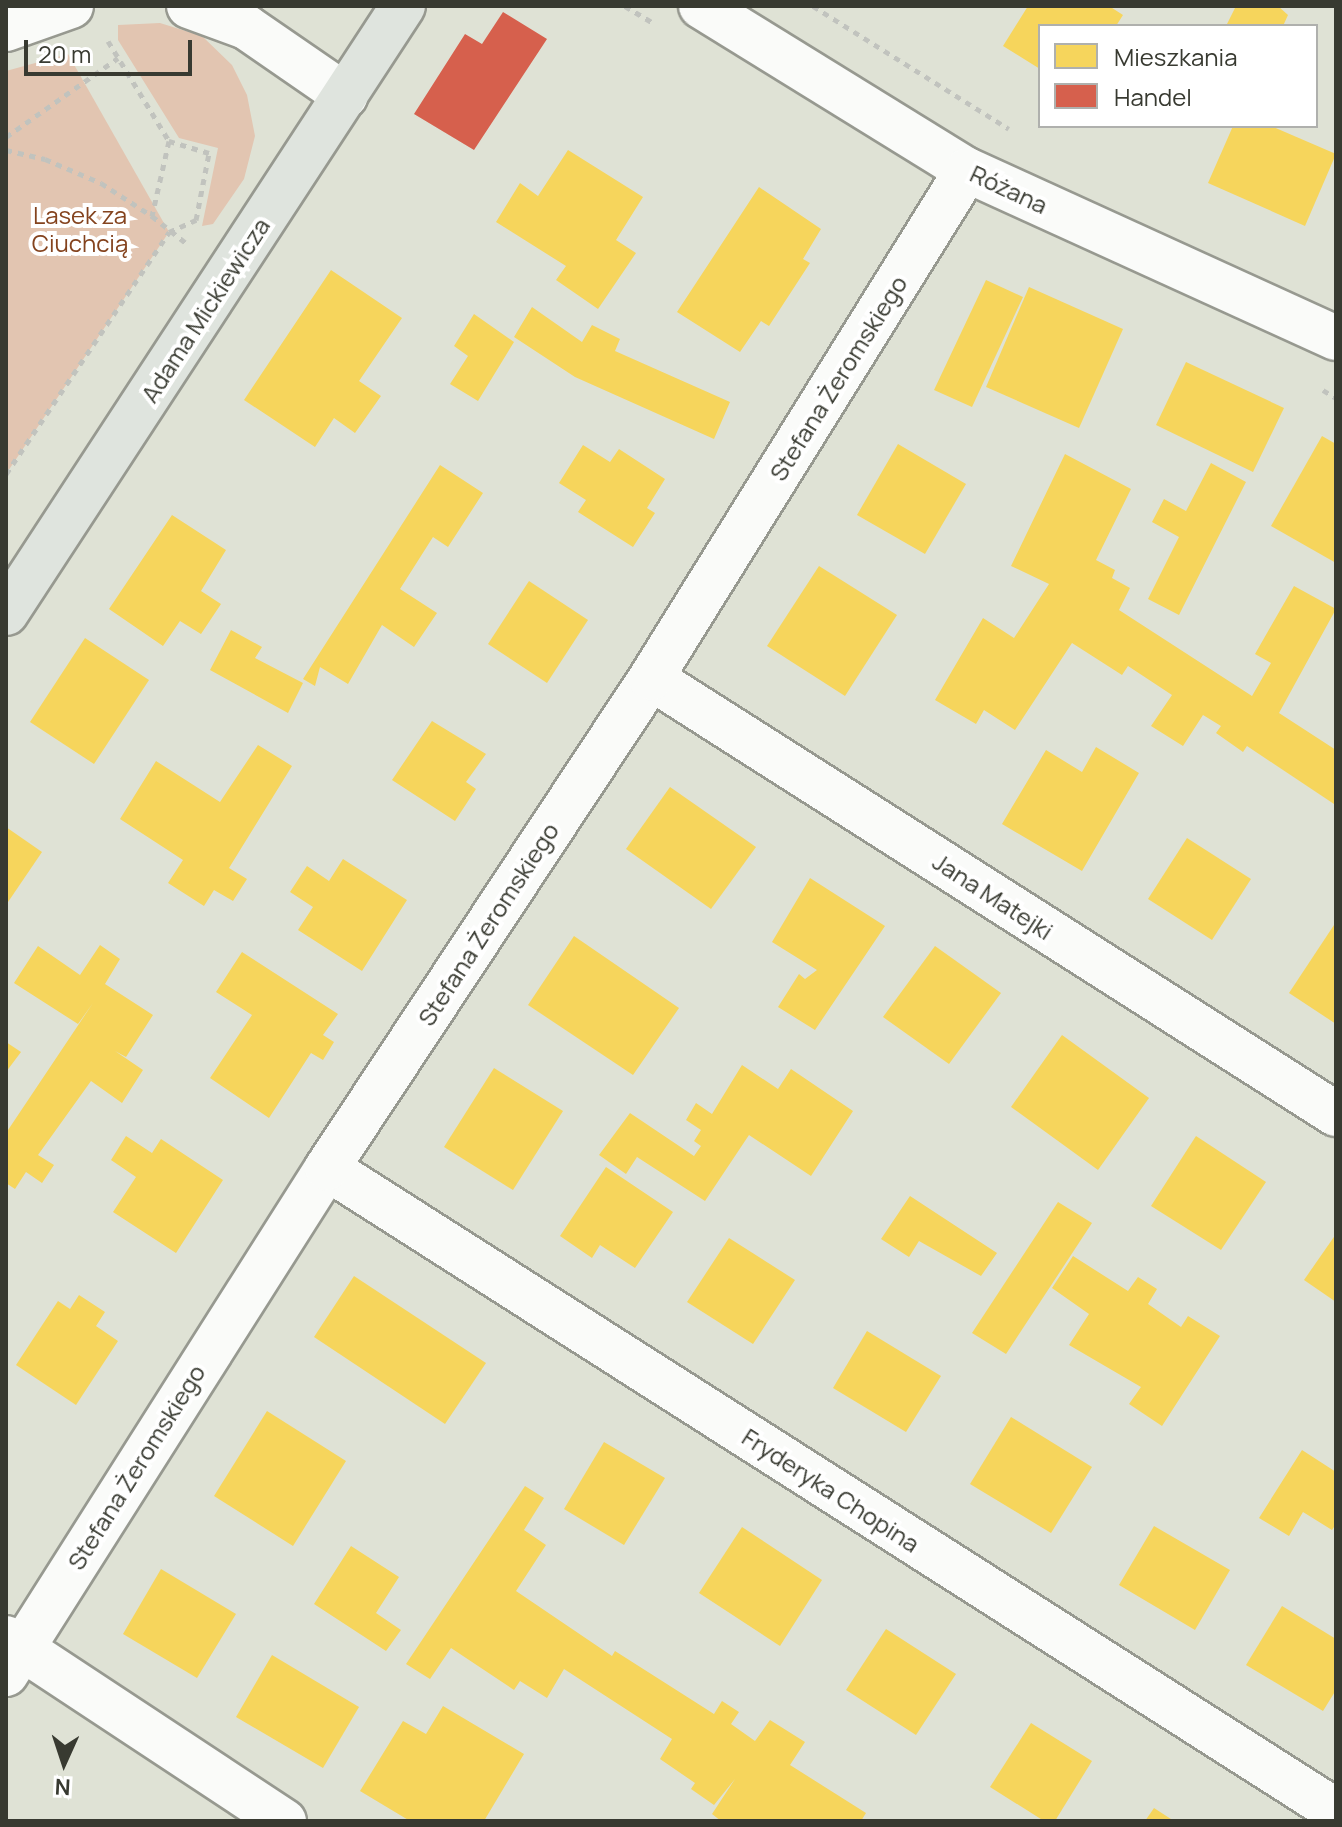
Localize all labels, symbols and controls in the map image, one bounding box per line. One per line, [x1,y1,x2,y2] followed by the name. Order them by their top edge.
[28,24,196,74] scale bar
[1038,24,1318,128] legend
[38,37,91,70] text: 20 m
[1114,40,1238,73] text: Mieszkania
[1114,80,1192,113] text: Handel
[966,159,1052,219] street label: Różana
[32,201,128,257] park label: Lasek za Ciuchcią
[135,212,275,408] street label: Adama Mickiewicza
[763,270,913,486] street label: Stefana Żeromskiego
[412,817,564,1031] street label: Stefana Żeromskiego
[928,847,1058,945] street label: Jana Matejki
[61,1359,211,1575] street label: Stefana Żeromskiego
[737,1422,925,1558] street label: Fryderyka Chopina
[24,1723,104,1803] north arrow
[54,1772,71,1802] text: N

